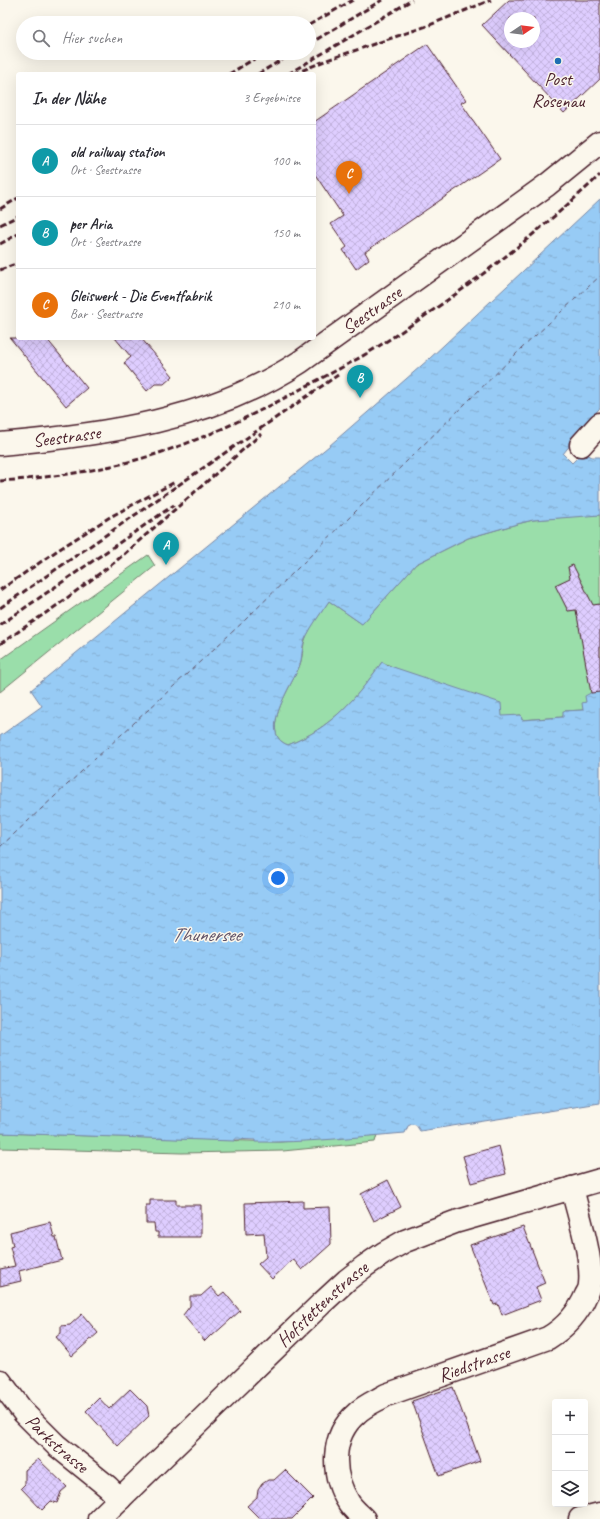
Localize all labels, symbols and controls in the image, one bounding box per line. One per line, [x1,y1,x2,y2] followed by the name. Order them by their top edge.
[504,12,540,48] north arrow
[16,16,316,60] search box
[30,27,52,49] icon: search
[62,29,122,48] text: Hier suchen
[553,56,563,66] marker: Post Rosenau
[532,67,585,113] place label: Post Rosenau
[32,88,105,109] text: In der Nähe
[244,90,300,106] text: 3 Ergebnisse
[70,143,165,162] text: old railway station
[42,153,48,169] text: A
[272,153,300,169] text: 100 m
[336,161,362,194] pin: C
[70,162,141,178] text: Ort · Seestrasse
[70,215,112,234] text: per Aria
[42,225,48,241] text: B
[272,225,300,241] text: 150 m
[70,234,141,250] text: Ort · Seestrasse
[338,280,408,340] street label: Seestrasse
[70,287,211,306] text: Gleiswerk - Die Eventfabrik
[42,297,48,313] text: C
[272,297,300,313] text: 210 m
[70,306,142,322] text: Bar · Seestrasse
[347,365,373,398] pin: B
[32,420,104,453] street label: Seestrasse
[153,532,179,565] pin: A
[268,868,288,888] your location
[172,922,244,947] water label: Thunersee
[272,1255,375,1352] street label: Hofstettenstrasse
[435,1340,515,1388] street label: Riedstrasse
[552,1399,588,1507] map controls
[552,1399,588,1435] button: +
[20,1409,95,1479] street label: Parkstrasse
[552,1435,588,1471] button: −
[552,1471,588,1507] button: layers

